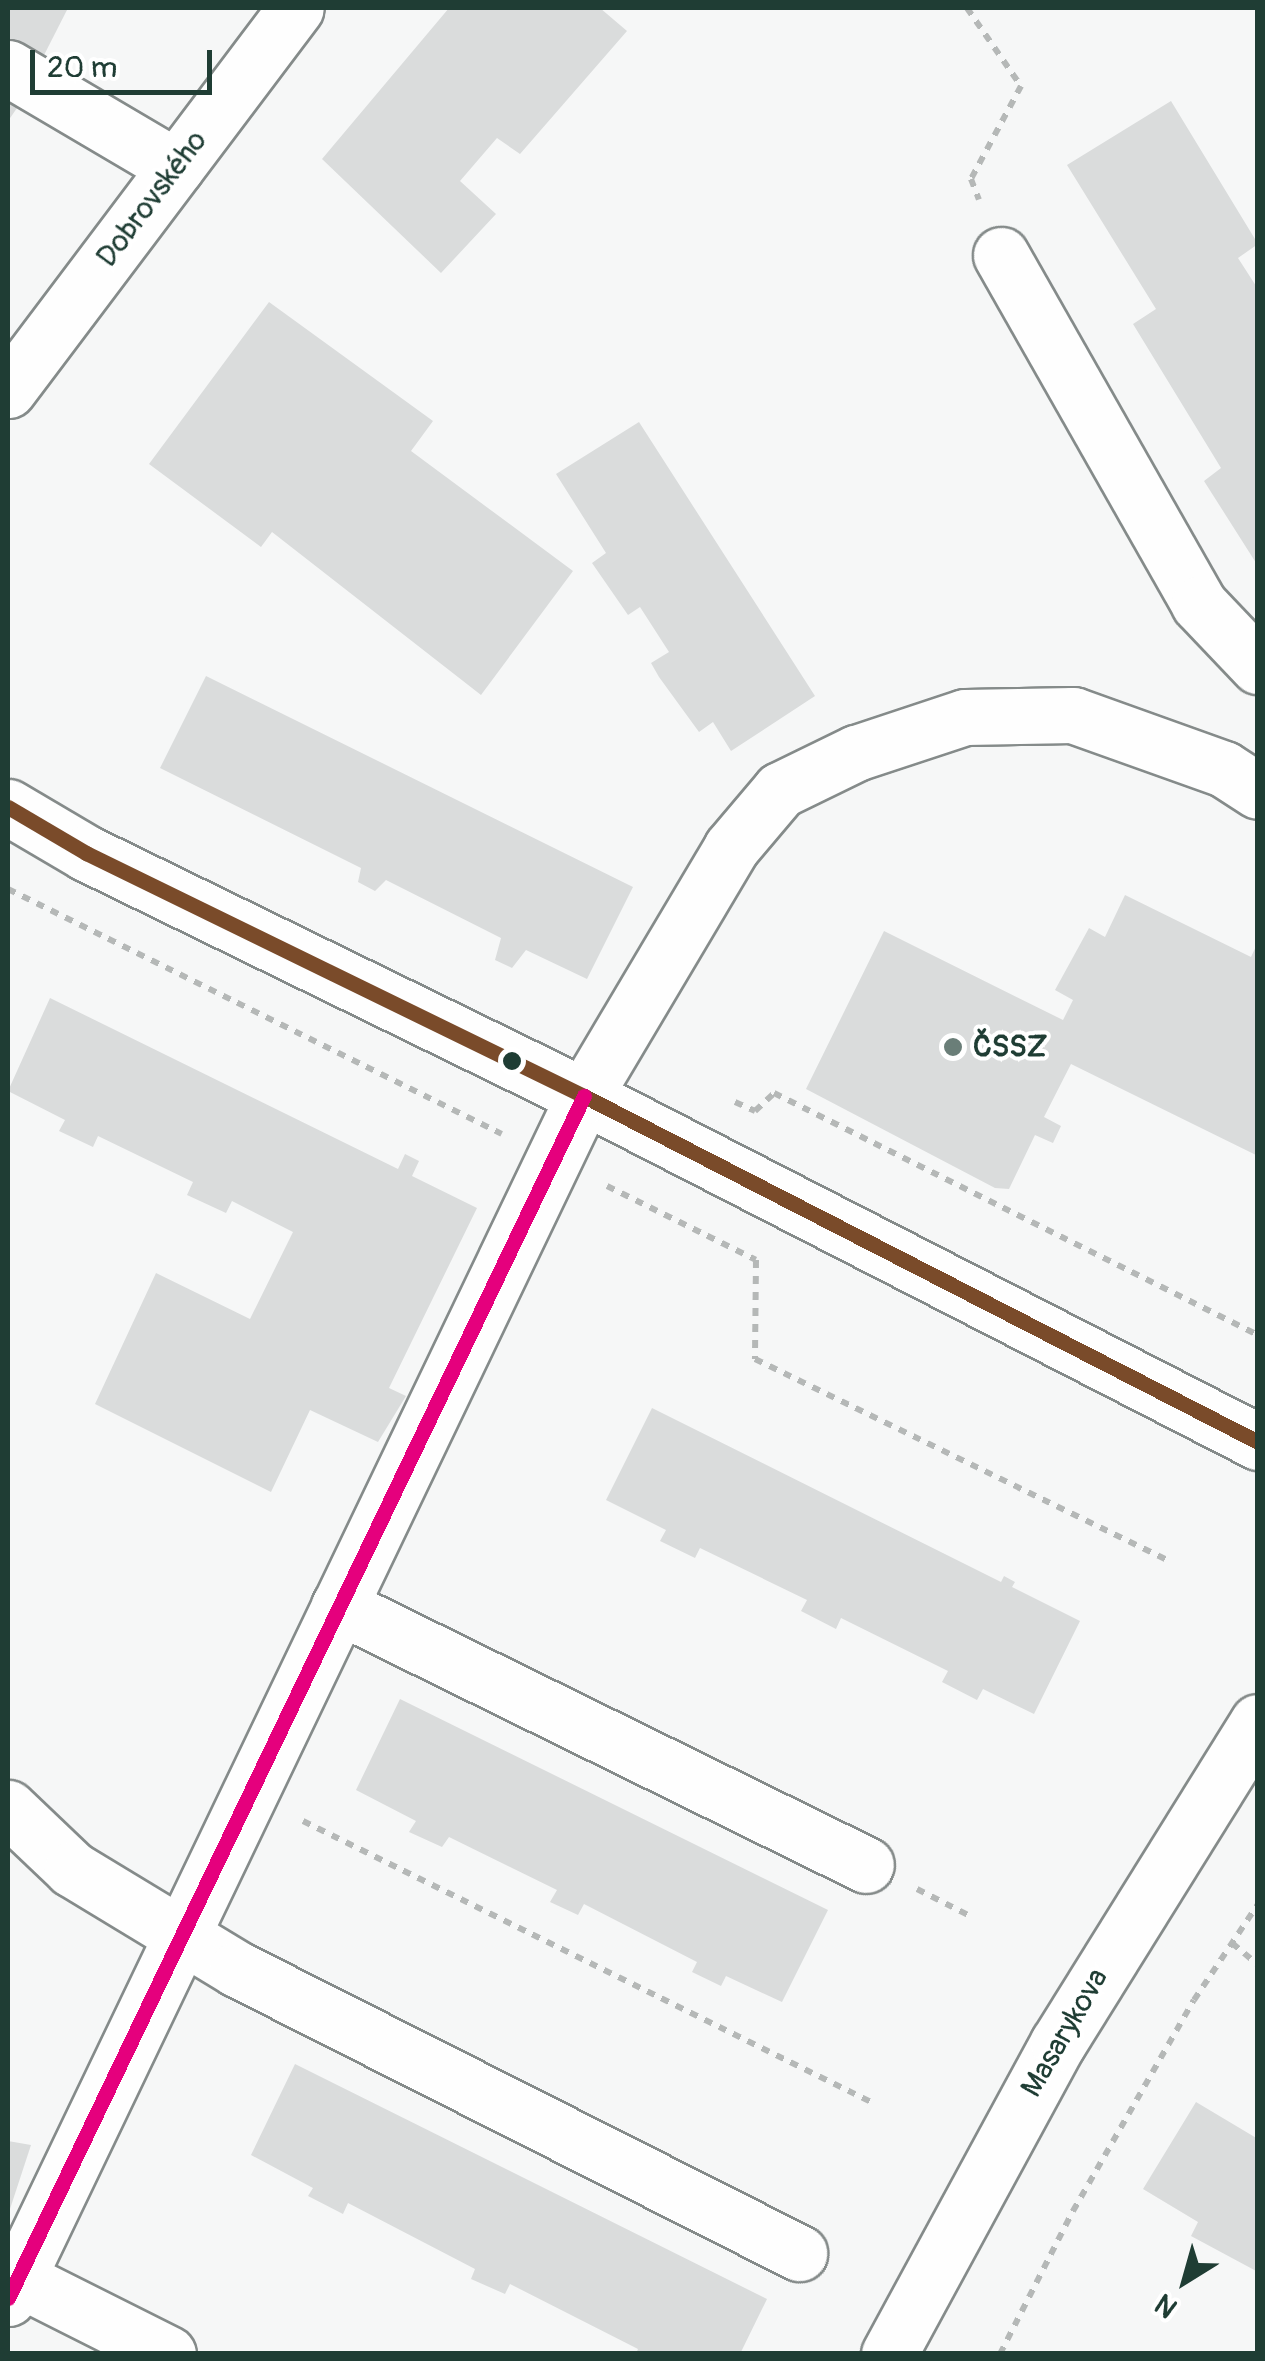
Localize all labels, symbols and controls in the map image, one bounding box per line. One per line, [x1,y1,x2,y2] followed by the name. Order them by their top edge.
[35,30,218,92] scale bar
[47,49,117,86] text: 20 m
[89,124,215,274] street label: Dobrovského
[973,1029,1047,1065] place label: ČSSZ
[942,1036,964,1058] marker: ČSSZ
[502,1051,522,1071] unlabelled marker
[1014,1962,1116,2104] street label: Masarykova
[1135,2231,1235,2331] north arrow
[1149,2286,1185,2325] text: N

